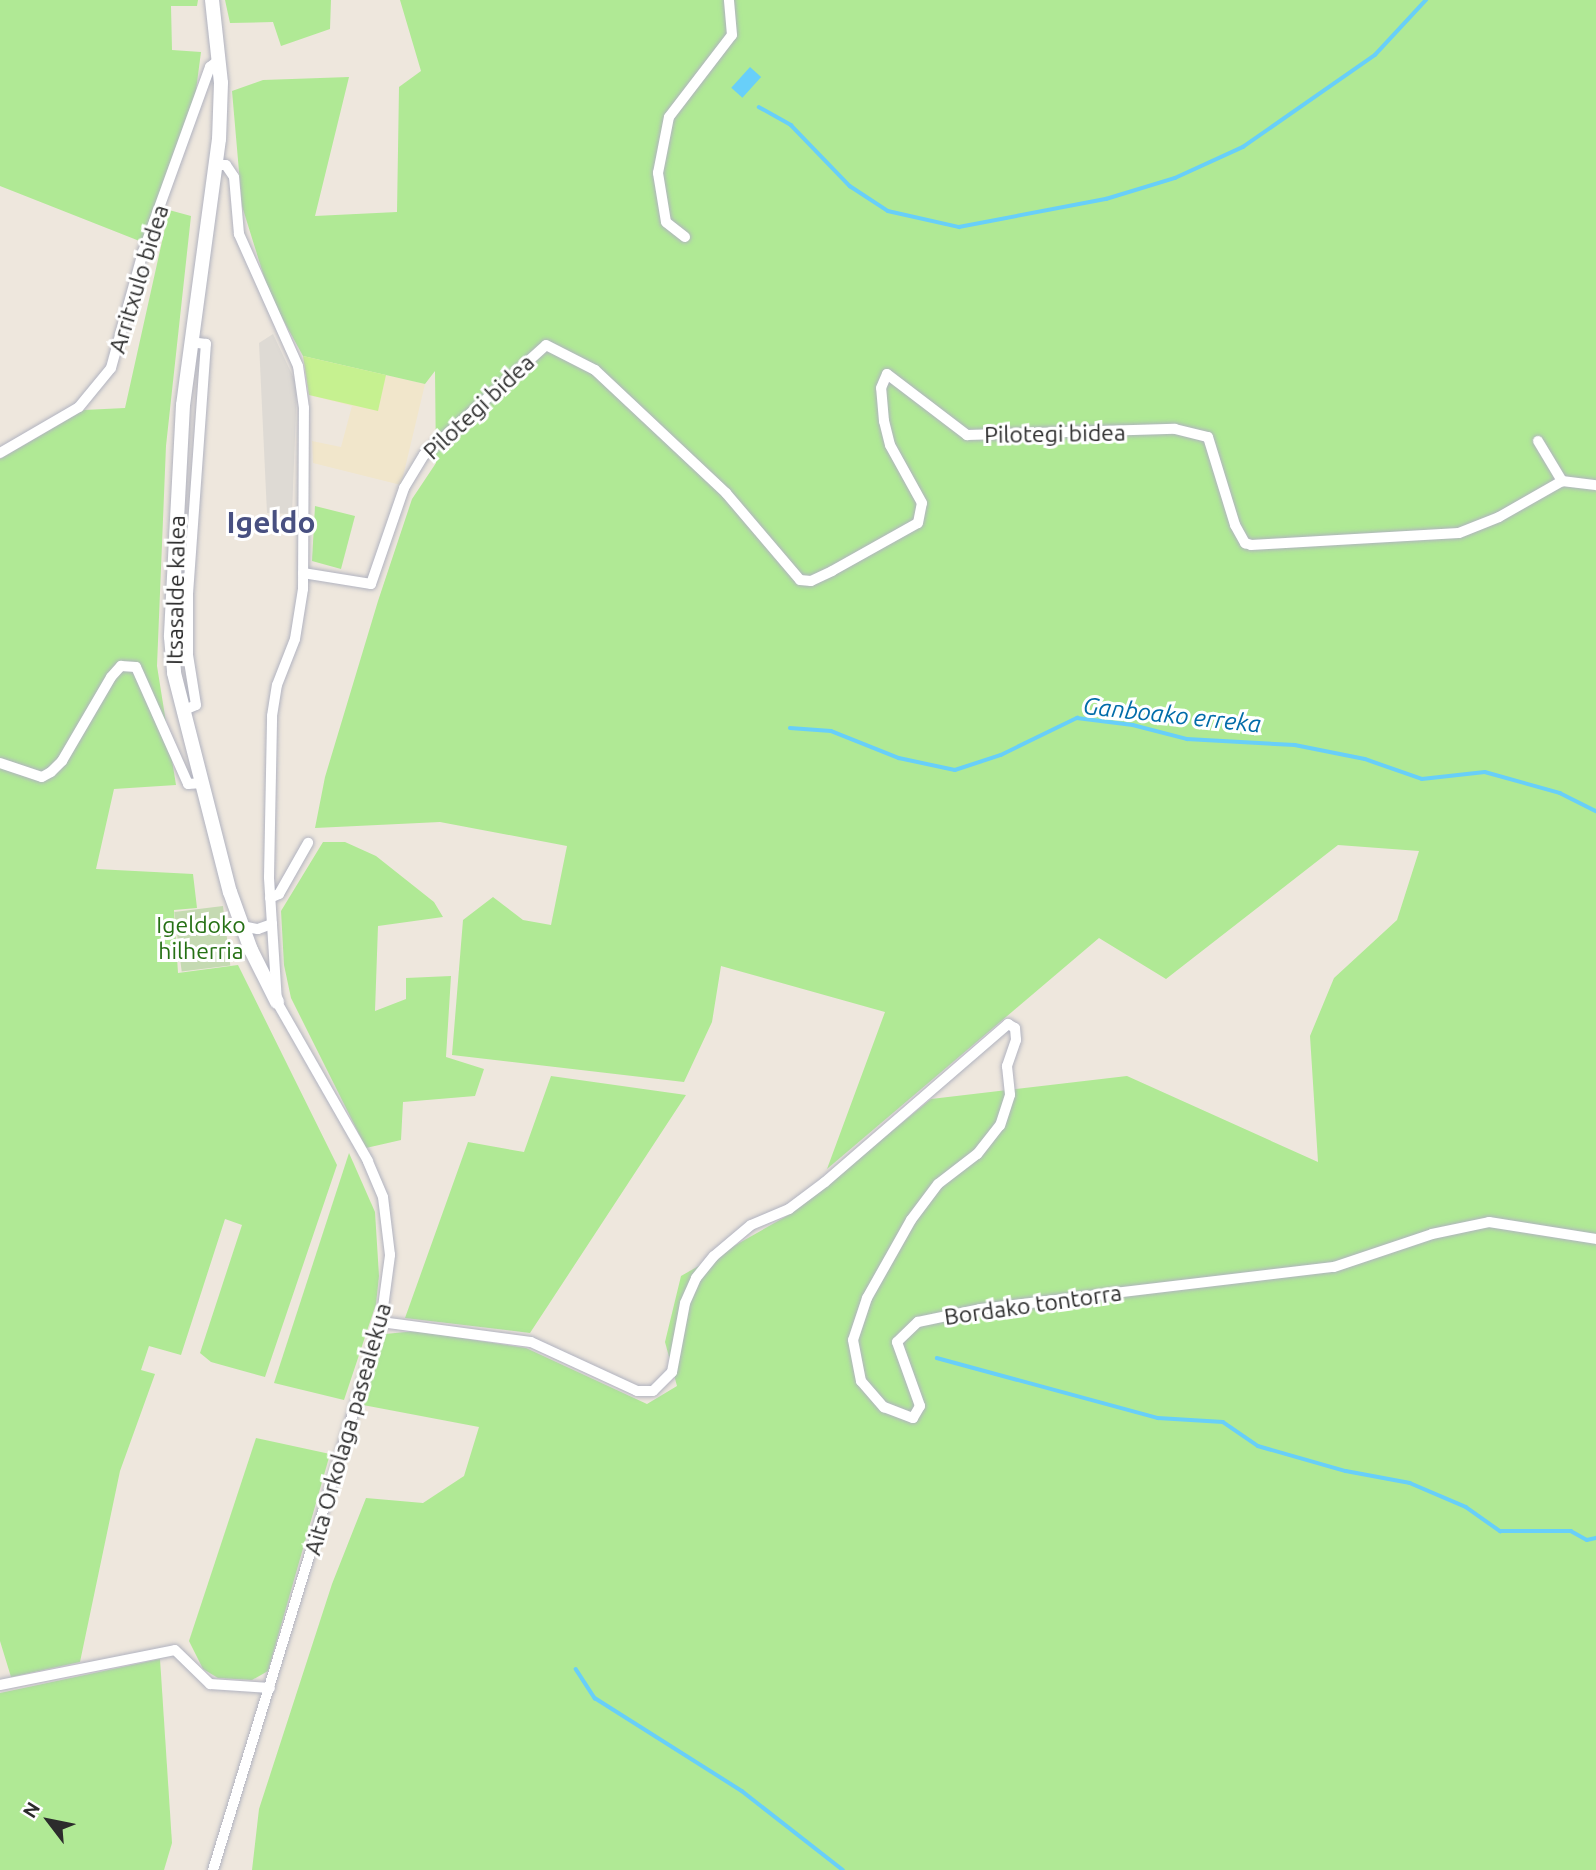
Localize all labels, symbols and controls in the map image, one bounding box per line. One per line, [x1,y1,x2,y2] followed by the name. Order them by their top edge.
[103,201,175,357] street label: Arritxulo bidea
[418,349,540,465] street label: Pilotegi bidea
[984,419,1126,449] street label: Pilotegi bidea
[226,504,316,540] district label: Igeldo
[161,515,191,665] street label: Itsasalde kalea
[1082,691,1262,739] water label: Ganboako erreka
[156,911,246,965] park label: Igeldoko hilherria
[942,1279,1124,1331] street label: Bordako tontorra
[299,1300,397,1558] street label: Aita Orkolaga pasealekua
[14,1786,84,1856] north arrow
[18,1798,44,1822] text: N

